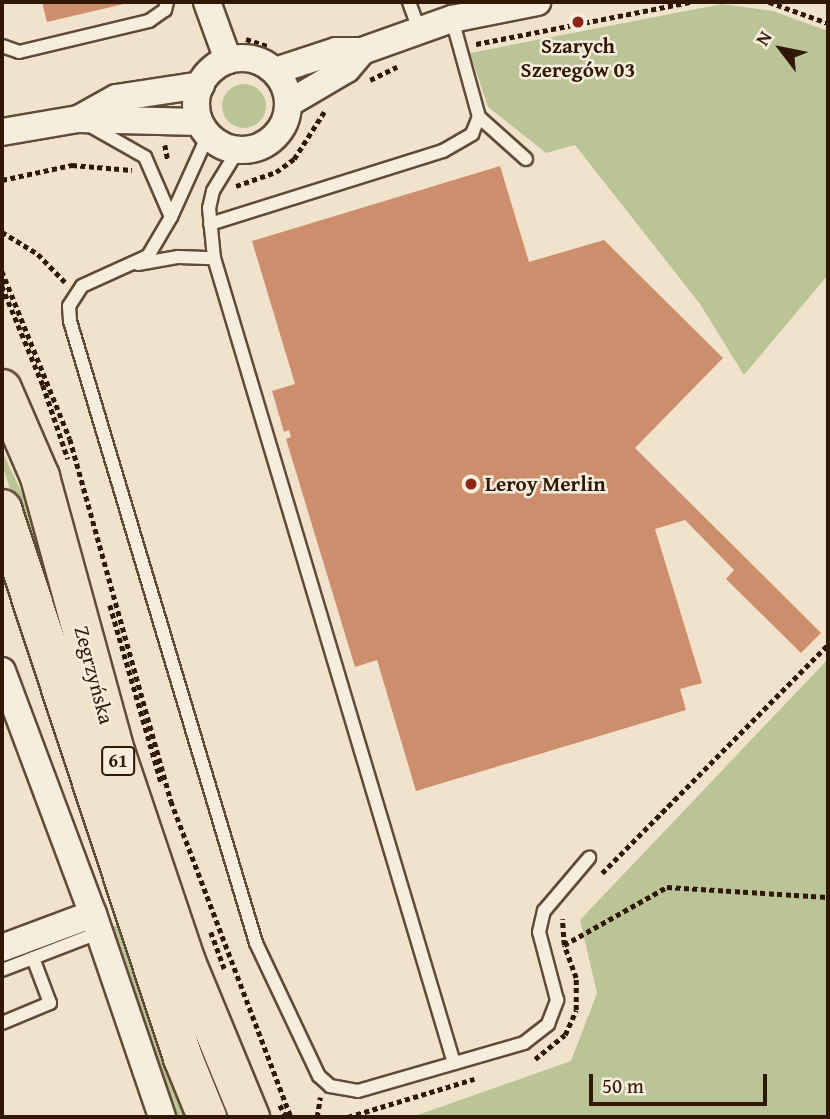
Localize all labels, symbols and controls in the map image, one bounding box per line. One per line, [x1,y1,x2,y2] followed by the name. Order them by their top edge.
[570,14,586,30] marker: Szarych Szeregów 03
[746,14,816,84] north arrow
[748,25,778,51] text: N
[521,33,635,83] place label: Szarych Szeregów 03
[485,471,606,497] place label: Leroy Merlin
[463,476,479,492] marker: Leroy Merlin
[69,623,119,727] street label: Zegrzyńska
[100,746,136,776] road number: 61
[592,1060,770,1104] scale bar
[602,1070,644,1101] text: 50 m

